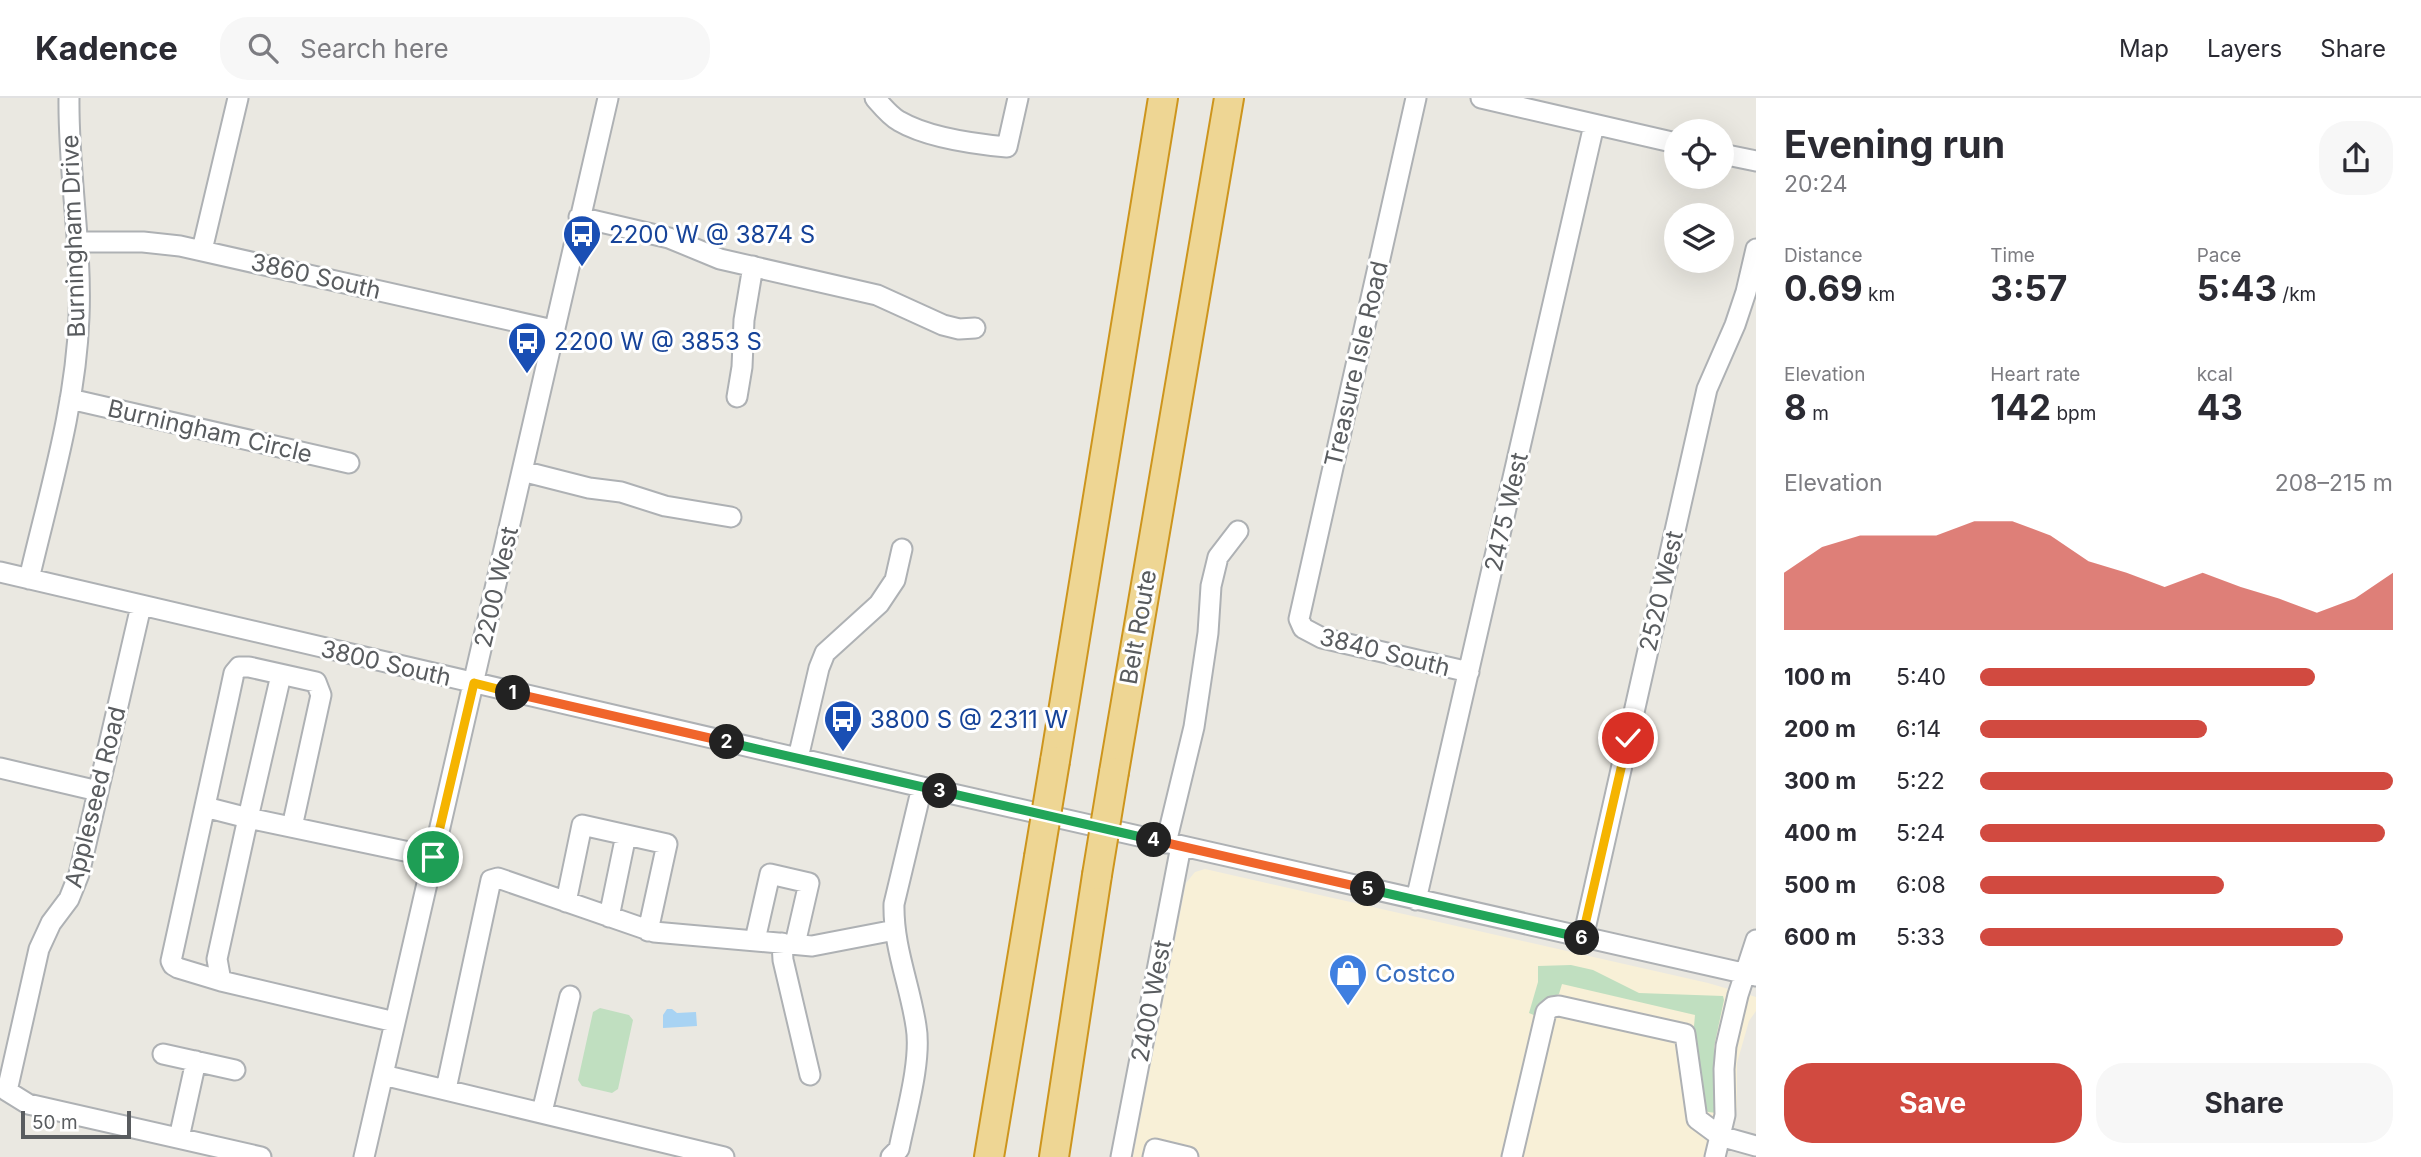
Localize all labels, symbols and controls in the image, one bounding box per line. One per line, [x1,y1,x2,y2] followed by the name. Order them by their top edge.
[220,17,710,80] search box
[35,28,178,68] text: Kadence
[244,29,282,67] icon: search
[300,33,449,64] text: Search here
[2119,34,2169,63] text: Map
[2207,34,2282,63] text: Layers
[2320,34,2386,63] text: Share
[1664,119,1734,273] map controls
[1664,119,1734,189] button: locate
[1784,121,2005,167] text: Evening run
[2319,121,2393,195] button: share
[55,134,91,338] street label: Burningham Drive
[1784,170,1848,198] text: 20:24
[1664,203,1734,273] button: layers
[561,213,603,268] bus stop icon: 2200 W @ 3874 S
[609,220,815,249] place label: 2200 W @ 3874 S
[1784,244,1862,267] text: Distance
[1990,244,2035,267] text: Time
[2197,244,2241,267] text: Pace
[248,247,384,305] street label: 3860 South
[1318,258,1394,470] street label: Treasure Isle Road
[1784,267,1863,309] text: 0.69
[1990,267,2067,309] text: 3:57
[2197,267,2277,309] text: 5:43
[1863,283,1895,306] text: km
[2277,283,2316,306] text: /km
[506,320,548,375] bus stop icon: 2200 W @ 3853 S
[554,327,762,356] place label: 2200 W @ 3853 S
[1784,363,1865,386] text: Elevation
[1990,363,2080,386] text: Heart rate
[2197,363,2233,386] text: kcal
[1784,386,1807,428] text: 8
[1990,386,2051,428] text: 142
[2197,386,2243,428] text: 43
[105,393,315,469] street label: Burningham Circle
[1807,402,1829,425] text: m
[2051,402,2096,425] text: bpm
[1478,449,1534,574] street label: 2475 West
[1784,469,1883,497] text: Elevation
[2275,469,2393,497] text: 208–215 m
[468,524,524,650] street label: 2200 West
[1633,528,1689,654] street label: 2520 West
[1114,567,1162,687] street label: Belt Route
[1317,622,1453,682] street label: 3840 South
[318,634,454,692] street label: 3800 South
[1784,663,1851,691] text: 100 m
[1896,663,1946,691] text: 5:40
[496,676,530,710] pin: 1
[508,681,517,704] text: 1
[822,698,864,753] bus stop icon: 3800 S @ 2311 W
[58,703,132,891] street label: Appleseed Road
[870,705,1069,734] place label: 3800 S @ 2311 W
[1598,708,1658,768] pin
[1784,715,1856,743] text: 200 m
[1896,715,1941,743] text: 6:14
[1609,719,1647,757] icon: check
[710,724,744,760] pin: 2
[721,730,732,753] text: 2
[1784,767,1856,795] text: 300 m
[1896,767,1945,795] text: 5:22
[922,774,958,808] pin: 3
[933,779,946,802] text: 3
[1784,819,1857,847] text: 400 m
[1896,819,1945,847] text: 5:24
[1136,822,1172,858] pin: 4
[403,827,463,887] pin
[1147,828,1160,851] text: 4
[414,838,452,876] icon: arrive
[1784,871,1856,899] text: 500 m
[1896,871,1946,899] text: 6:08
[1350,872,1386,906] pin: 5
[1361,877,1374,900] text: 5
[1564,920,1600,956] pin: 6
[1784,923,1856,951] text: 600 m
[1896,923,1945,951] text: 5:33
[1575,926,1588,949] text: 6
[1125,937,1177,1065] street label: 2400 West
[1327,952,1369,1007] shop icon: Costco
[1375,959,1455,988] place label: Costco
[1784,1063,2082,1143] button: Save
[2096,1063,2393,1143] button: Share
[21,1108,131,1140] scale bar
[32,1111,78,1134] text: 50 m

